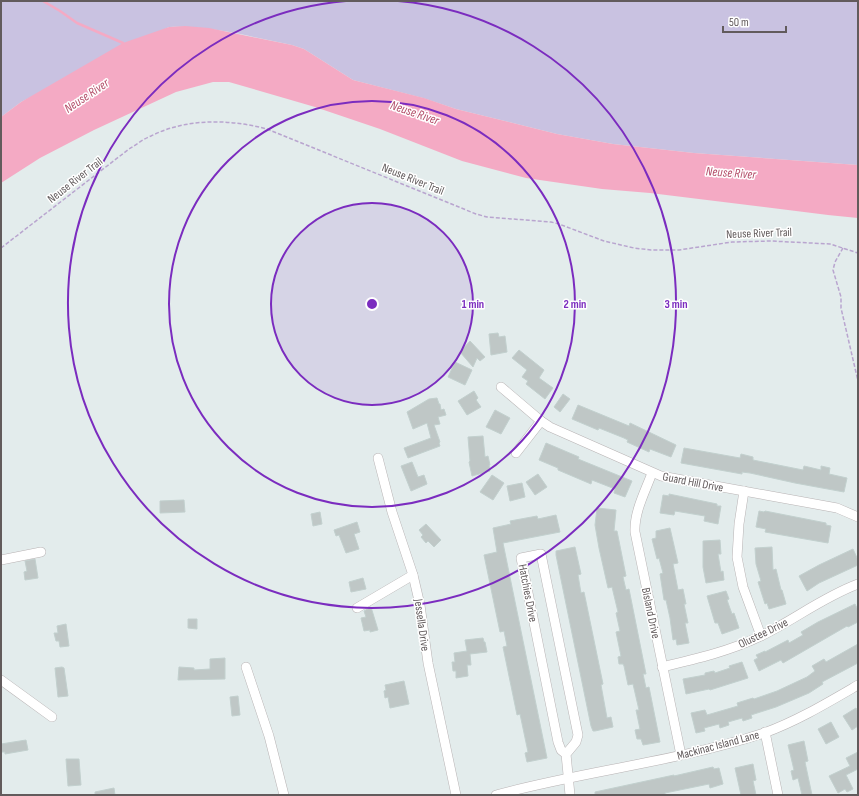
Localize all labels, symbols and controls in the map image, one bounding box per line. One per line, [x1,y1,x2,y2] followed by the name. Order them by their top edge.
[723,8,786,34] scale bar
[729,15,749,30] text: 50 m
[61,74,113,117] water label: Neuse River
[388,97,442,129] water label: Neuse River
[45,154,106,207] street label: Neuse River Trail
[379,160,446,199] street label: Neuse River Trail
[705,163,758,183] water label: Neuse River
[726,225,792,242] street label: Neuse River Trail
[365,297,379,311] centre of rings
[462,297,484,312] text: 1 min
[564,297,586,312] text: 2 min
[665,297,687,312] text: 3 min
[661,469,725,496] street label: Guard Hill Drive
[515,563,540,623] street label: Hatchies Drive
[638,586,663,640] street label: Bisland Drive
[410,597,433,652] street label: Jessella Drive
[736,615,791,652] street label: Olustee Drive
[675,727,761,764] street label: Mackinac Island Lane

